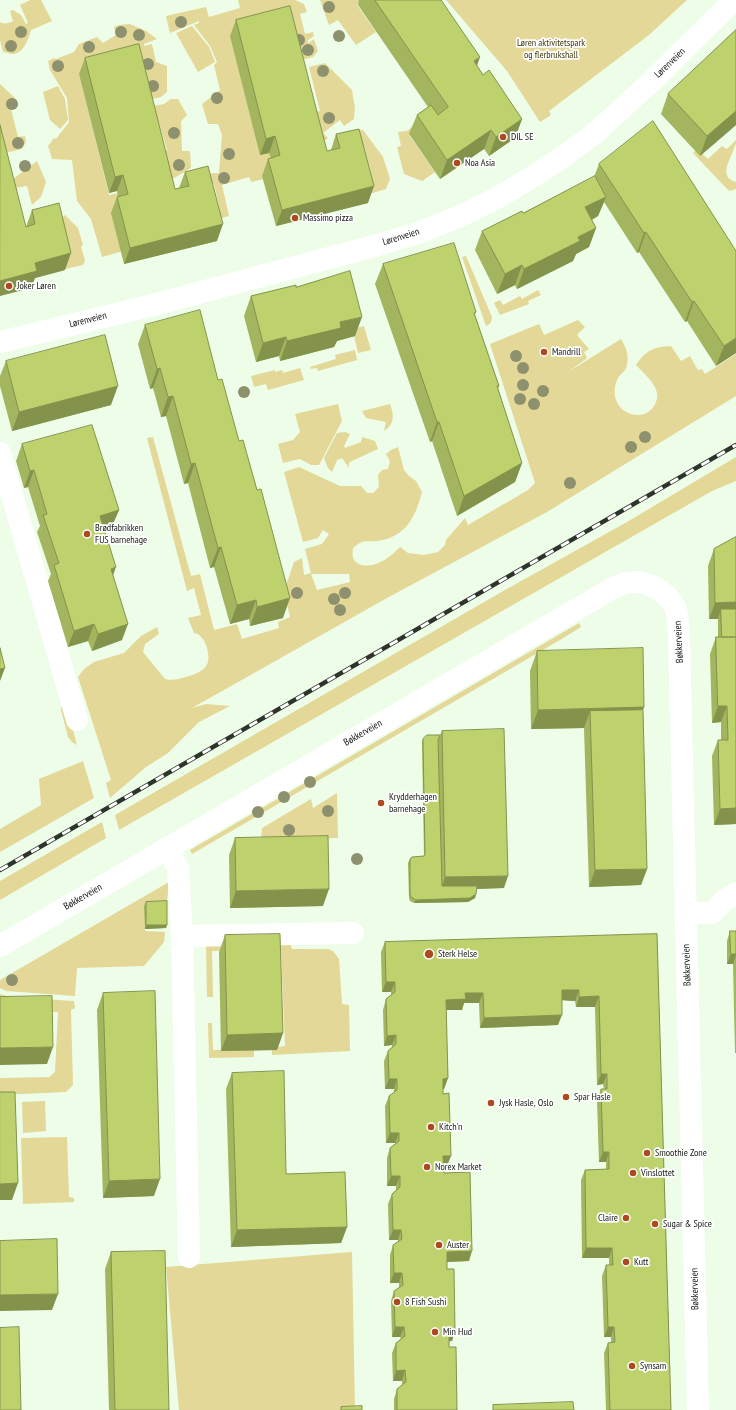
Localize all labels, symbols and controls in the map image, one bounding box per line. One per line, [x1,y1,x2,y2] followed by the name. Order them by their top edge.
[517,37,585,60] park label: Løren aktivitetspark og flerbrukshall
[652,45,688,81] street label: Lørenveien
[511,131,533,143] place label: DIL SE
[498,132,508,142] marker: DIL SE
[465,157,495,169] place label: Noa Asia
[452,158,462,168] marker: Noa Asia
[303,212,353,224] place label: Massimo pizza
[290,213,300,223] marker: Massimo pizza
[381,226,421,248] street label: Lørenveien
[17,280,56,292] place label: Joker Løren
[4,281,14,291] marker: Joker Løren
[68,310,108,330] street label: Lørenveien
[552,346,581,358] place label: Mandrill
[539,347,549,357] marker: Mandrill
[95,522,147,546] place label: Brødfabrikken FUS barnehage
[82,529,92,539] marker: Brødfabrikken FUS barnehage
[672,621,686,663] street label: Bøkkerveien
[342,717,384,749] street label: Bøkkerveien
[389,791,437,814] place label: Krydderhagen barnehage
[376,798,386,808] marker: Krydderhagen barnehage
[62,881,104,913] street label: Bøkkerveien
[680,944,694,986] street label: Bøkkerveien
[423,948,435,960] marker: Sterk Helse
[438,948,477,960] place label: Sterk Helse
[574,1091,611,1103] place label: Spar Hasle
[561,1092,571,1102] marker: Spar Hasle
[499,1097,553,1109] place label: Jysk Hasle, Oslo
[486,1098,496,1108] marker: Jysk Hasle, Oslo
[439,1121,462,1133] place label: Kitch'n
[426,1122,436,1132] marker: Kitch'n
[655,1147,707,1159] place label: Smoothie Zone
[642,1148,652,1158] marker: Smoothie Zone
[435,1161,481,1173] place label: Norex Market
[422,1162,432,1172] marker: Norex Market
[641,1167,675,1179] place label: Vinslottet
[628,1168,638,1178] marker: Vinslottet
[598,1212,618,1224] place label: Claire
[621,1213,631,1223] marker: Claire
[663,1218,712,1230] place label: Sugar & Spice
[650,1219,660,1229] marker: Sugar & Spice
[447,1239,469,1251] place label: Auster
[434,1240,444,1250] marker: Auster
[634,1256,649,1268] place label: Kutt
[621,1257,631,1267] marker: Kutt
[689,1268,701,1310] street label: Bøkkerveien
[405,1296,446,1308] place label: 8 Fish Sushi
[392,1297,402,1307] marker: 8 Fish Sushi
[443,1326,472,1338] place label: Min Hud
[430,1327,440,1337] marker: Min Hud
[640,1360,666,1372] place label: Synsam
[627,1361,637,1371] marker: Synsam

